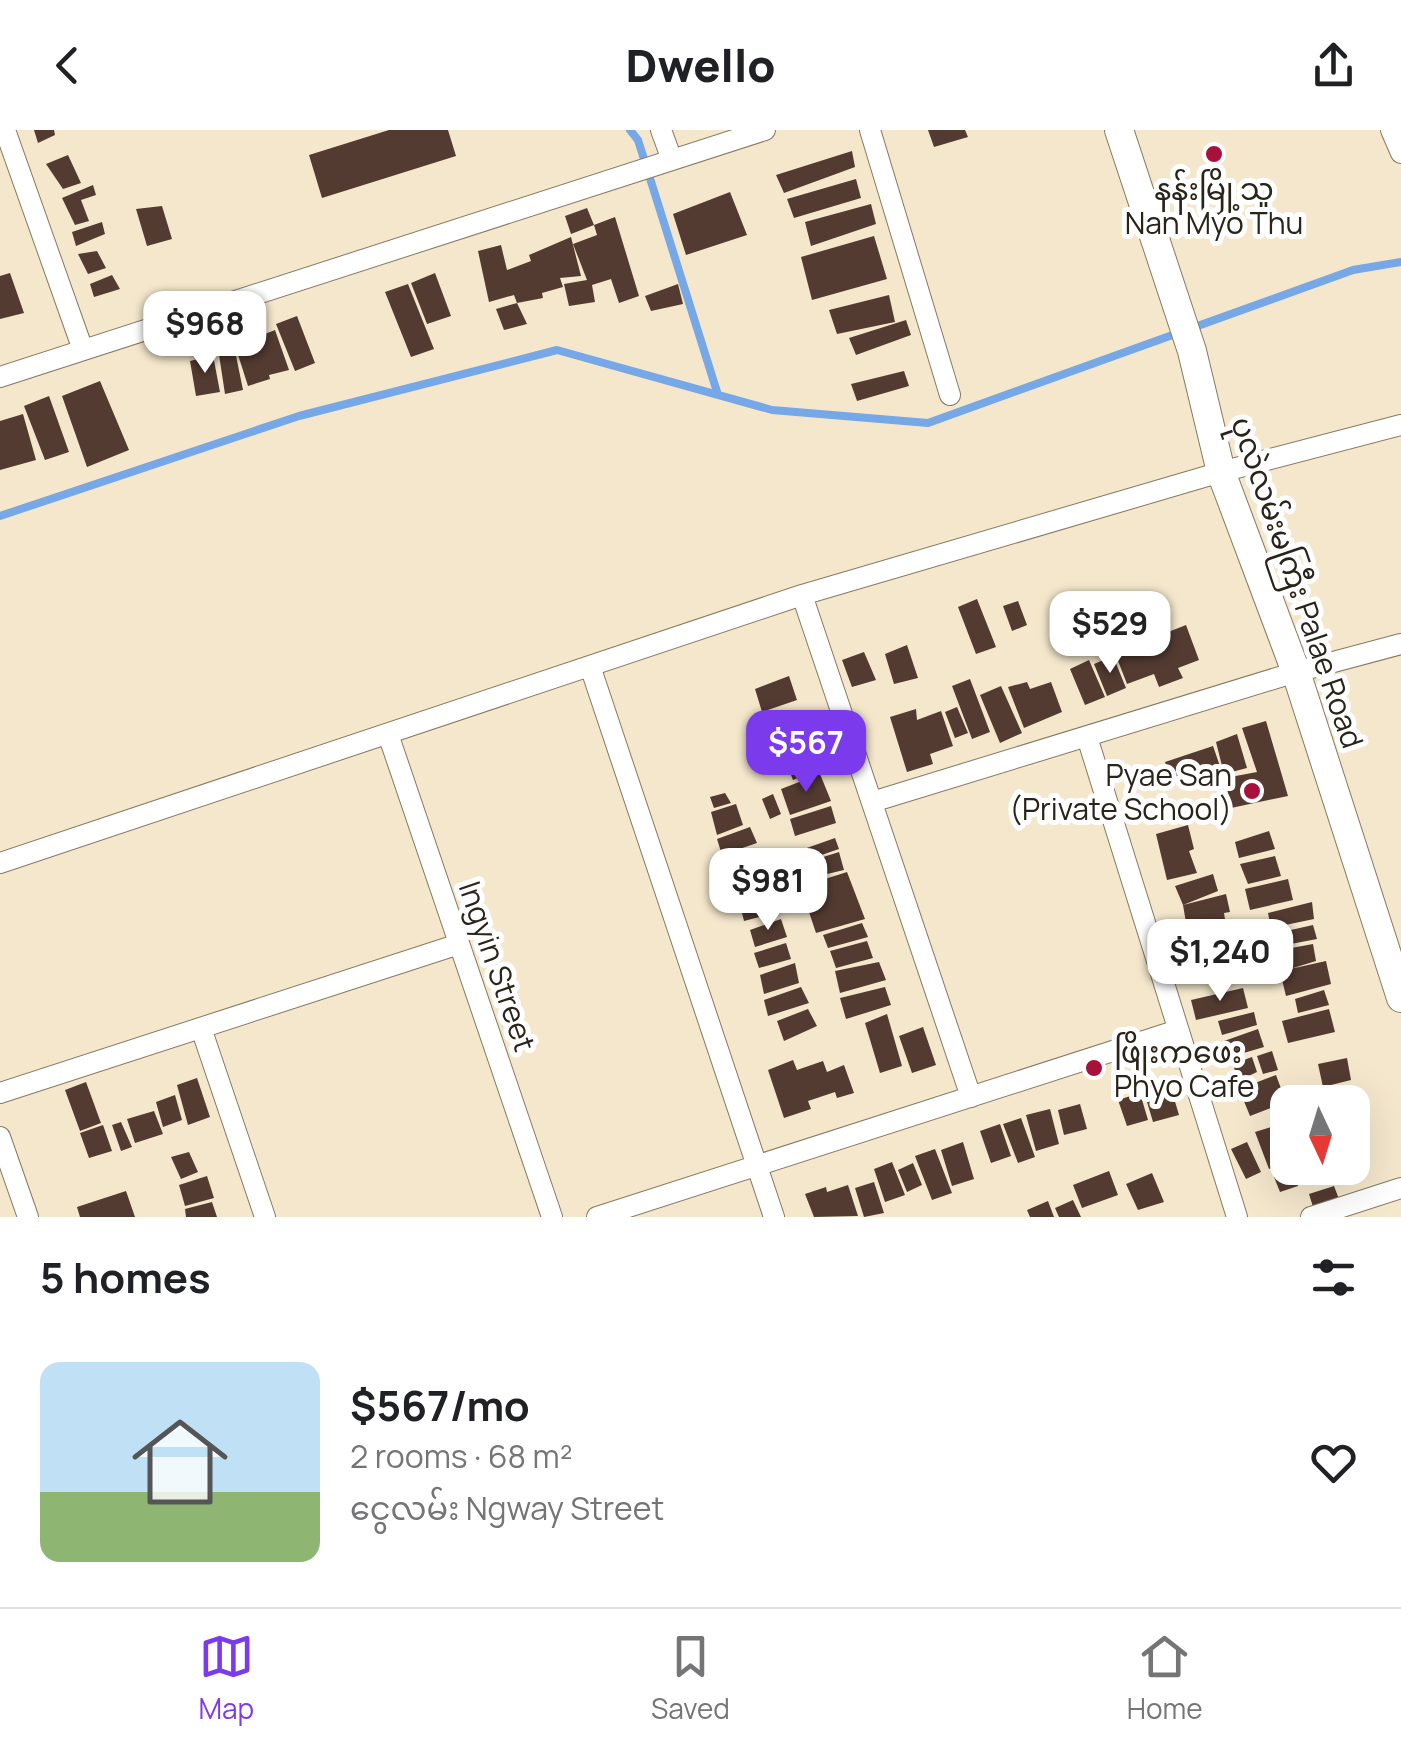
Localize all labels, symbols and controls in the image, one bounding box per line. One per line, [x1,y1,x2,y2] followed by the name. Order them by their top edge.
[626,34,775,96] text: Dwello
[40,38,95,93] icon: back
[1306,38,1361,93] icon: share
[1203,143,1225,165] marker: နန်းမြို့သူ Nan Myo Thu
[1125,168,1303,243] place label: နန်းမြို့သူ Nan Myo Thu
[146,291,264,376] pin: $968
[165,301,245,345] text: $968
[1216,411,1374,755] street label: ပုလဲလမ်းမကြီး Palae Road
[1051,591,1169,676] pin: $529
[1072,601,1148,645] text: $529
[747,710,865,795] pin: $567
[768,720,844,764] text: $567
[1009,754,1232,829] place label: Pyae San (Private School)
[1241,780,1263,802] marker: Pyae San (Private School)
[709,848,827,933] pin: $981
[731,858,805,902] text: $981
[450,875,546,1057] street label: Ingyin Street
[1139,919,1301,1004] pin: $1,240
[1169,929,1271,973] text: $1,240
[1114,1031,1255,1106] place label: ဖြိုးကဖေး Phyo Cafe
[1083,1057,1105,1079] marker: ဖြိုးကဖေး Phyo Cafe
[1270,1085,1370,1185] north arrow
[1270,1085,1370,1185] map controls
[40,1248,211,1306] text: 5 homes
[1306,1250,1361,1305] icon: filters
[350,1376,530,1434] text: $567/mo
[120,1402,240,1522] icon: home
[350,1434,572,1478] text: 2 rooms · 68 m²
[1306,1435,1361,1490] icon: heart
[350,1486,664,1530] text: ငွေလမ်း Ngway Street
[198,1629,254,1727] tab: Map
[651,1629,730,1727] tab: Saved
[1127,1629,1203,1727] tab: Home

